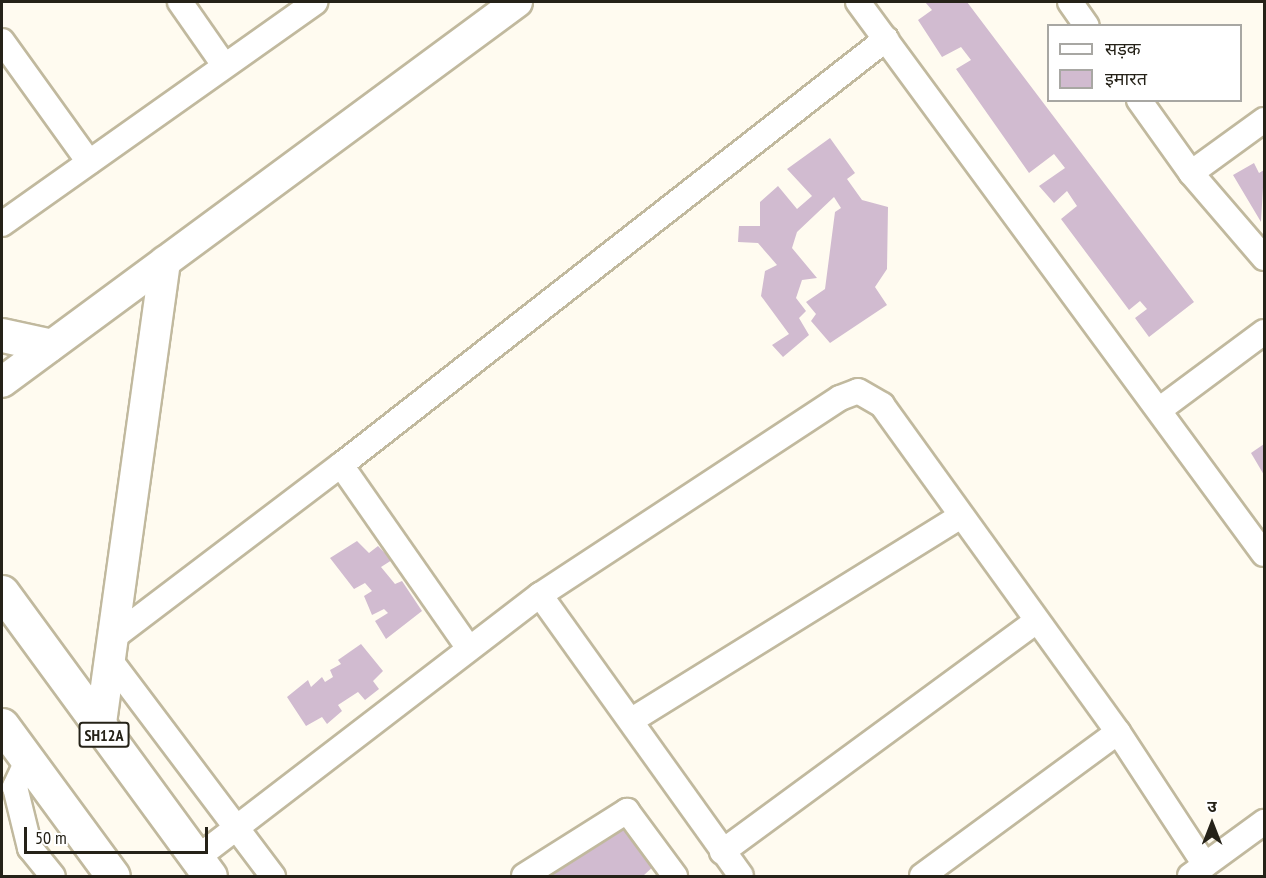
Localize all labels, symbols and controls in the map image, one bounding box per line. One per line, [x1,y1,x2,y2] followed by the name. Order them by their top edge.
[1047,24,1242,102] legend
[1105,37,1141,60] text: सड़क
[1105,67,1147,90] text: इमारत
[78,722,130,748] road number: SH12A
[1182,794,1242,854] north arrow
[1207,796,1217,816] text: उ
[27,815,212,853] scale bar
[35,826,67,849] text: 50 m

